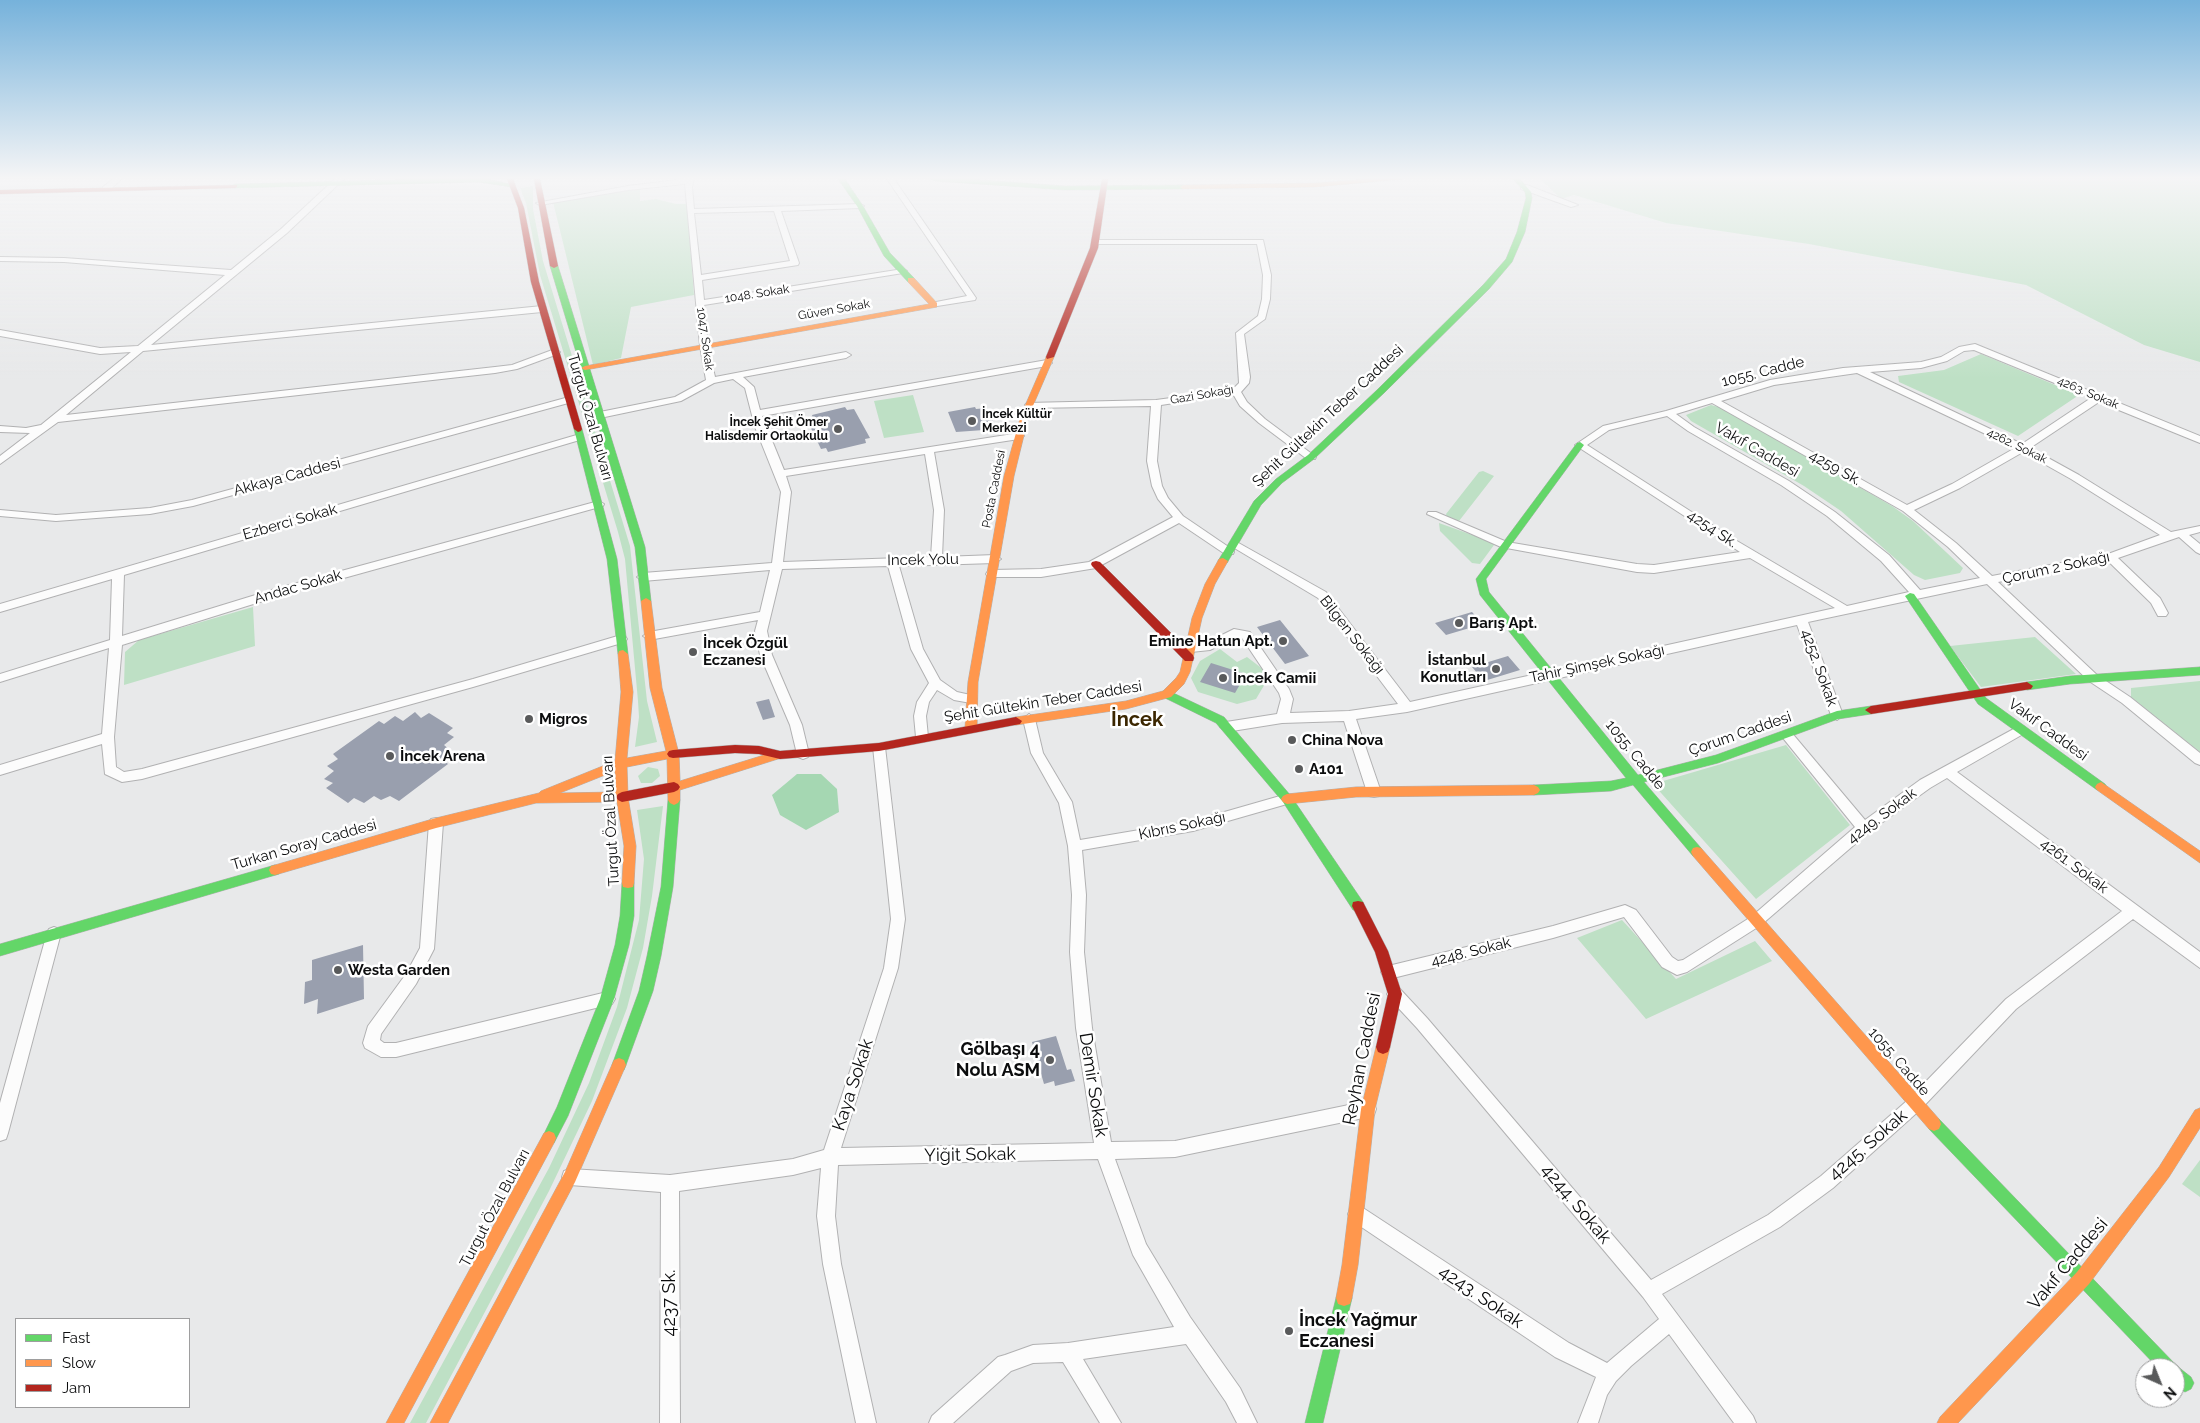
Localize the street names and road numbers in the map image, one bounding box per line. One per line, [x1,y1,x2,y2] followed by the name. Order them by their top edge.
[724,282,790,306] street label: 1048. Sokak
[797,297,871,323] street label: Güven Sokak
[693,307,717,371] street label: 1047. Sokak
[1249,341,1407,491] street label: Şehit Gültekin Teber Caddesi
[563,352,617,482] street label: Turgut Özal Bulvarı
[1720,353,1806,391] street label: 1055. Cadde
[2055,374,2121,412] street label: 4263. Sokak
[1169,382,1235,408] street label: Gazi Sokağı
[1712,419,1802,481] street label: Vakıf Caddesi
[1985,425,2049,467] street label: 4262. Sokak
[1806,446,1864,490] street label: 4259 Sk.
[979,449,1009,529] street label: Posta Caddesi
[231,454,343,500] street label: Akkaya Caddesi
[241,500,339,544] street label: Ezberci Sokak
[1684,506,1740,552] street label: 4254 Sk.
[2001,548,2111,588] street label: Çorum 2 Sokağı
[887,550,959,570] street label: Incek Yolu
[252,566,344,608] street label: Andac Sokak
[1316,592,1388,678] street label: Bilgen Sokağı
[1797,627,1841,709] street label: 4252. Sokak
[1528,641,1666,687] street label: Tahir Şimşek Sokağı
[943,677,1143,727] street label: Şehit Gültekin Teber Caddesi
[2005,695,2091,765] street label: Vakıf Caddesi
[1686,708,1794,760] street label: Çorum Caddesi
[1601,716,1669,794] street label: 1055. Cadde
[599,755,623,887] street label: Turgut Özal Bulvarı
[1844,784,1920,848] street label: 4249. Sokak
[1137,808,1227,844] street label: Kıbrıs Sokağı
[229,816,379,874] street label: Turkan Soray Caddesi
[2037,835,2111,897] street label: 4261. Sokak
[1429,933,1513,971] street label: 4248. Sokak
[1339,991,1385,1127] street label: Reyhan Caddesi
[1864,1024,1934,1100] street label: 1055. Cadde
[1074,1031,1112,1139] street label: Demir Sokak
[828,1036,878,1134] street label: Kaya Sokak
[1824,1105,1912,1185] street label: 4245. Sokak
[924,1143,1016,1167] street label: Yiğit Sokak
[456,1146,534,1270] street label: Turgut Özal Bulvarı
[1536,1160,1616,1248] street label: 4244. Sokak
[2023,1214,2113,1314] street label: Vakıf Caddesi
[1435,1261,1527,1333] street label: 4243. Sokak
[659,1270,681,1336] street label: 4237 Sk.

